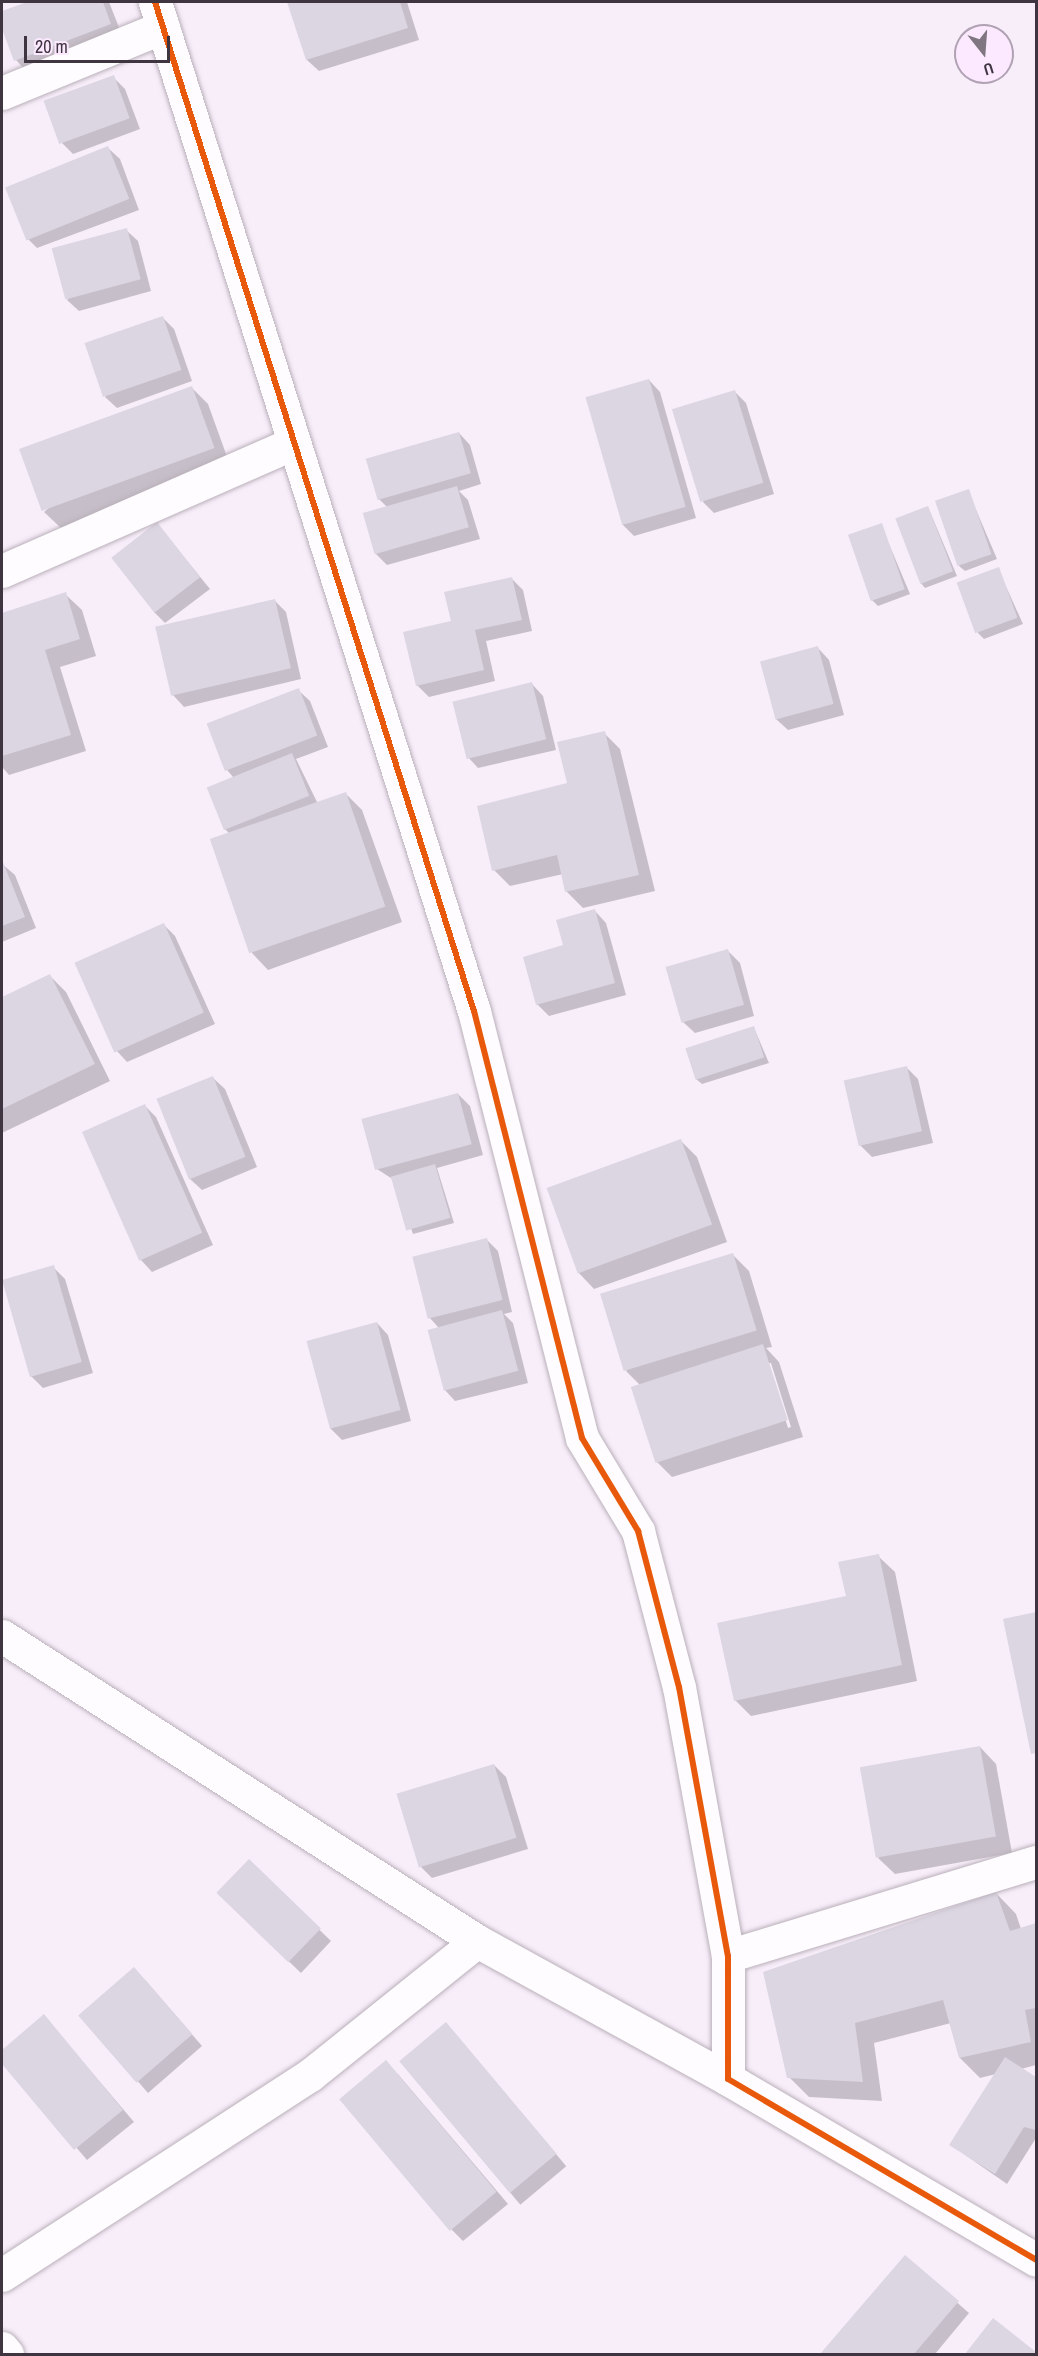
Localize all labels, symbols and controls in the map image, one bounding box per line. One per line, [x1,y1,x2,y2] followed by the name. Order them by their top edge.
[27,24,172,62] scale bar
[954,24,1014,84] north arrow
[35,34,68,59] text: 20 m
[981,57,996,81] text: U

